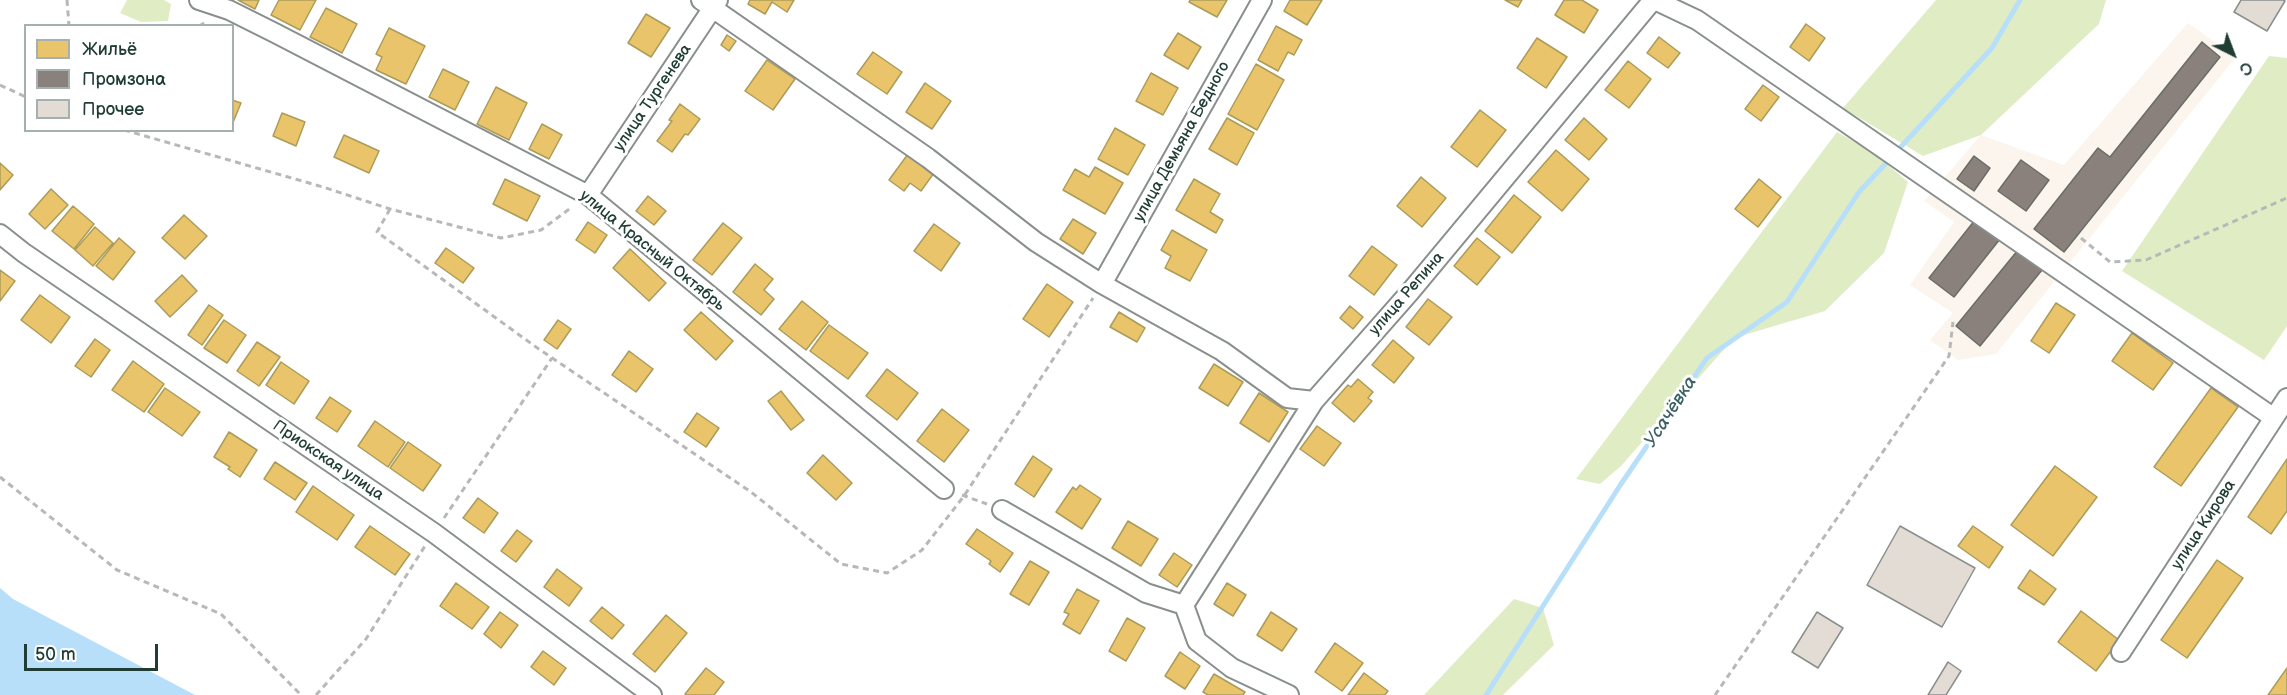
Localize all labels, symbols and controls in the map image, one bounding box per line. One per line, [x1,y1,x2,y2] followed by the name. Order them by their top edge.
[24,24,234,132] legend
[2203,24,2263,84] north arrow
[82,39,137,60] text: Жильё
[610,41,696,155] street label: улица Тургенева
[2235,57,2256,79] text: С
[1130,58,1234,226] street label: улица Демьяна Бедного
[82,69,166,90] text: Промзона
[82,99,144,120] text: Прочее
[576,186,728,316] street label: улица Красный Октябрь
[1366,248,1448,340] street label: улица Репина
[1640,373,1702,451] water label: Усачёвка
[269,417,387,505] street label: Приокская улица
[2168,477,2240,573] street label: улица Кирова
[27,632,160,670] scale bar
[35,644,76,665] text: 50 m

